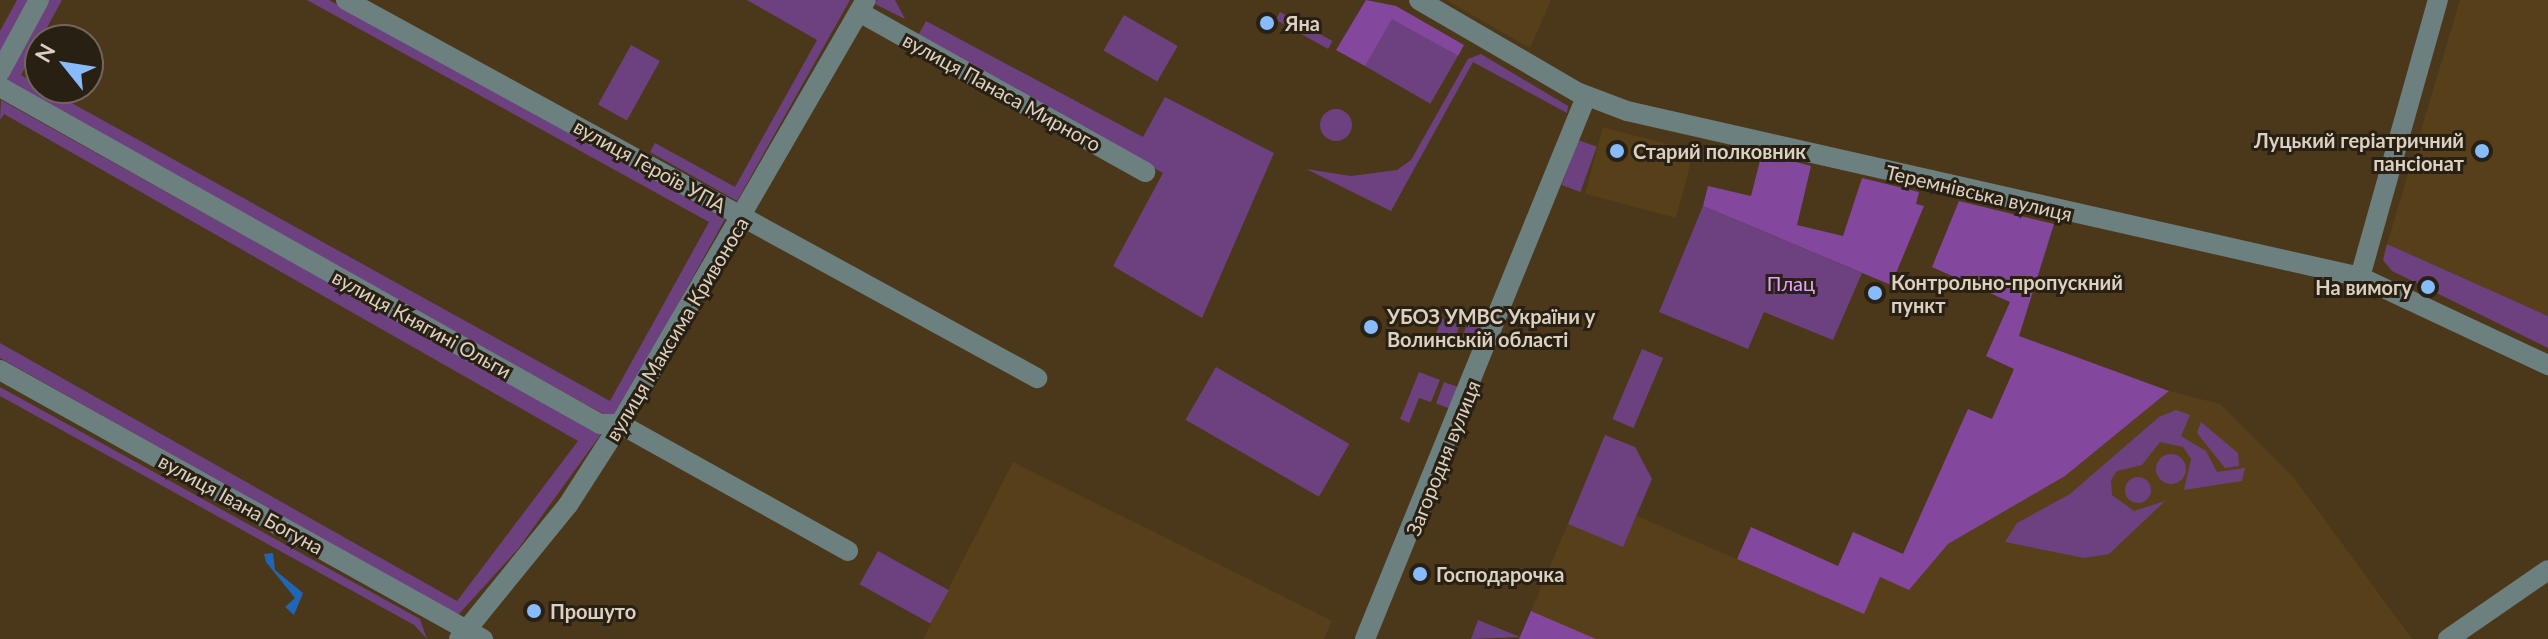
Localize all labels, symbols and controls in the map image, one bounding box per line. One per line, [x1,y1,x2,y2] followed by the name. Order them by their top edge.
[1285,11,1320,35] place label: Яна
[1256,12,1278,34] marker: Яна
[24,24,104,104] north arrow
[899,28,1105,156] street label: вулиця Панаса Мирного
[29,39,60,67] text: N
[570,114,730,218] street label: вулиця Героїв УПА
[2254,128,2464,175] place label: Луцький геріатричний пансіонат
[1633,139,1806,163] place label: Старий полковник
[2471,140,2493,162] marker: Луцький геріатричний пансіонат
[1608,142,1626,160] marker: Старий полковник
[1883,160,2075,226] street label: Теремнівська вулиця
[601,213,753,445] street label: вулиця Максима Кривоноса
[328,265,516,383] street label: вулиця Княгині Ольги
[1891,270,2123,317] place label: Контрольно-пропускний пункт
[1767,271,1815,295] park label: Плац
[2315,275,2412,299] place label: На вимогу
[2419,278,2437,296] marker: На вимогу
[1866,284,1884,302] marker: Контрольно-пропускний пункт
[1387,304,1595,351] place label: УБОЗ УМВС України у Волинськiй області
[1362,318,1380,336] marker: УБОЗ УМВС України у Волинськiй області
[1401,377,1485,539] street label: Загородня вулиця
[155,449,327,559] street label: вулиця Івана Богуна
[1436,562,1564,586] place label: Господарочка
[1411,565,1429,583] marker: Господарочка
[550,599,636,623] place label: Прошуто
[525,602,543,620] marker: Прошуто

